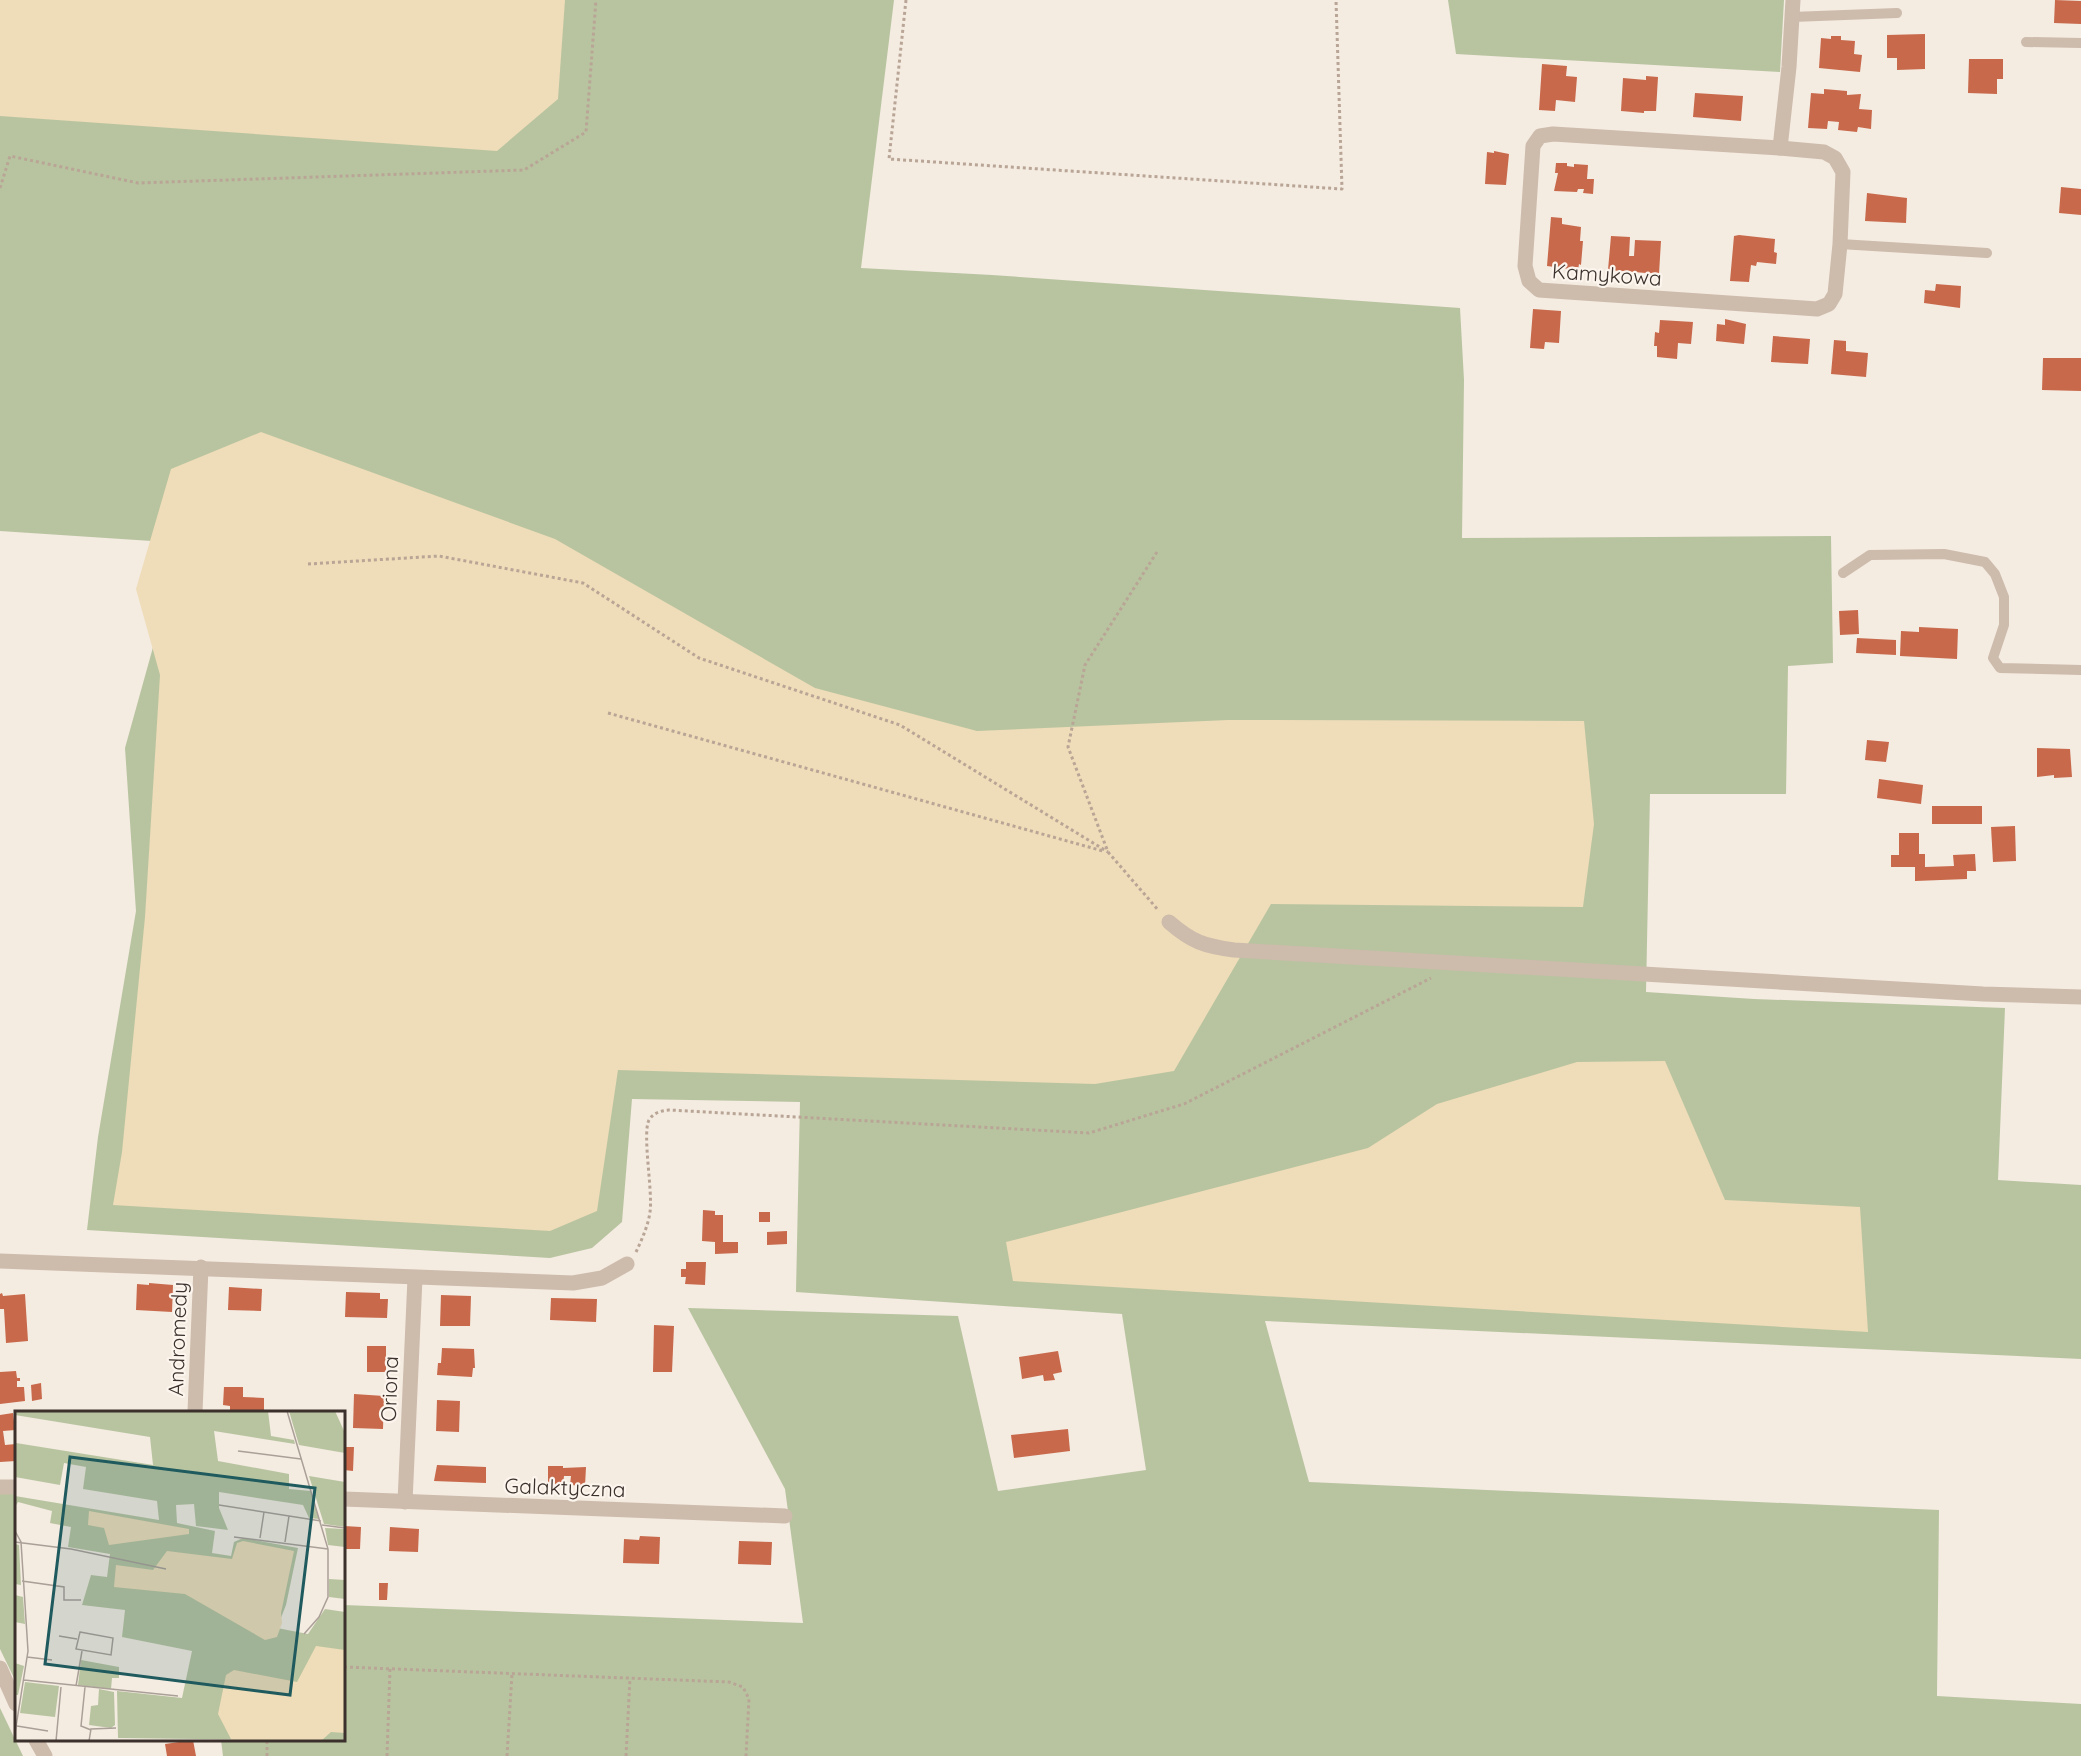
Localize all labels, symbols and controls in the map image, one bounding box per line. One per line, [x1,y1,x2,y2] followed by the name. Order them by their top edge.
[1551,257,1663,291] street label: Kamykowa
[162,1281,192,1397] street label: Andromedy
[375,1355,403,1423] street label: Oriona
[15,1411,345,1741] inset map
[504,1472,626,1502] street label: Galaktyczna

